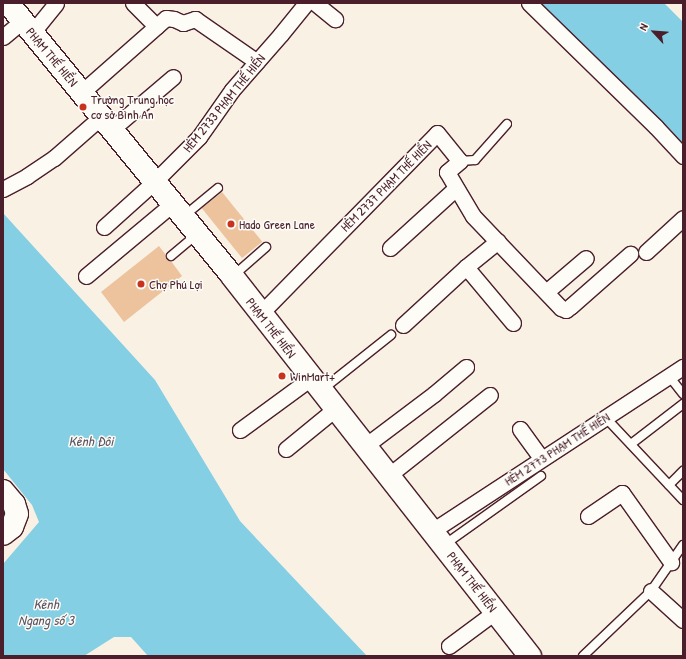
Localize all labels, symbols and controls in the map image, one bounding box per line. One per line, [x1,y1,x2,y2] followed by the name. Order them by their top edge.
[634,12,674,52] north arrow
[636,21,651,32] text: N
[23,24,81,90] street label: PHẠM THẾ HIỂN
[180,51,268,155] street label: HẺM 2733 PHẠM THẾ HIỂN
[91,92,174,123] place label: Trường Trung học cơ sở Bình An
[78,102,88,112] marker: Trường Trung học cơ sở Bình An
[337,137,435,235] street label: HẺM 2737 PHẠM THẾ HIỂN
[239,216,315,232] place label: Hado Green Lane
[226,219,236,229] marker: Hado Green Lane
[149,276,203,292] place label: Chợ Phú Lợi
[136,279,146,289] marker: Chợ Phú Lợi
[243,295,299,361] street label: PHẠM THẾ HIỂN
[290,368,335,384] place label: WinMart+
[277,371,287,381] marker: WinMart+
[501,409,613,489] street label: HẺM 2773 PHẠM THẾ HIỂN
[69,433,113,449] water label: Kênh Đôi
[444,549,500,615] street label: PHẠM THẾ HIỂN
[18,596,74,628] water label: Kênh Ngang số 3

